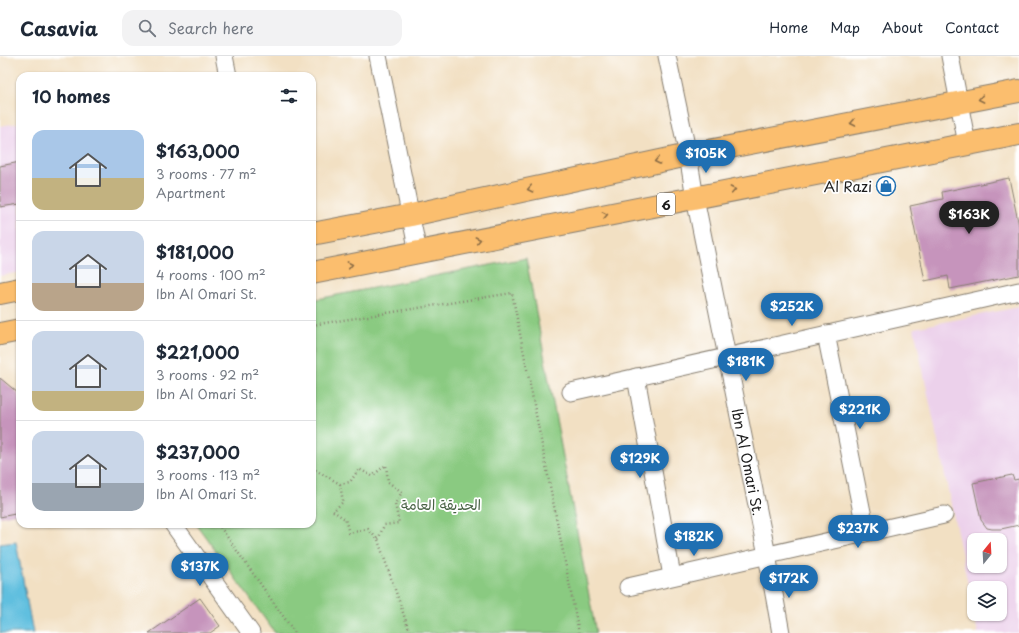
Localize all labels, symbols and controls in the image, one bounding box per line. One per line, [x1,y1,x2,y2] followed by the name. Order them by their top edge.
[122,10,402,46] search box
[20,14,98,42] text: Casavia
[168,16,254,39] text: Search here
[136,17,158,39] icon: search
[769,17,808,38] text: Home
[830,17,860,38] text: Map
[882,17,923,38] text: About
[945,17,999,38] text: Contact
[32,83,110,109] text: 10 homes
[278,85,300,107] icon: filters
[978,94,984,103] one-way arrow
[850,119,856,127] one-way arrow
[156,138,240,164] text: $163,000
[678,140,734,174] pin: $105K
[685,143,727,162] text: $105K
[64,146,112,194] icon: home
[654,157,660,165] one-way arrow
[156,164,257,183] text: 3 rooms · 77 m²
[875,175,897,197] shop icon: Al Razi
[824,176,872,197] place label: Al Razi
[156,183,225,202] text: Apartment
[526,184,533,192] one-way arrow
[730,187,736,195] one-way arrow
[657,193,675,215] road number: 6
[941,201,997,235] pin: $163K
[948,204,990,223] text: $163K
[602,212,609,220] one-way arrow
[475,237,481,245] one-way arrow
[156,239,234,265] text: $181,000
[64,247,112,295] icon: home
[347,262,353,270] one-way arrow
[156,265,266,284] text: 4 rooms · 100 m²
[156,284,257,303] text: Ibn Al Omari St.
[764,293,820,327] pin: $252K
[770,296,814,315] text: $252K
[156,339,240,365] text: $221,000
[64,347,112,395] icon: home
[718,348,774,382] pin: $181K
[727,351,765,370] text: $181K
[156,365,259,384] text: 3 rooms · 92 m²
[156,384,257,403] text: Ibn Al Omari St.
[832,396,888,430] pin: $221K
[839,399,881,418] text: $221K
[727,406,769,517] street label: Ibn Al Omari St.
[156,439,240,465] text: $237,000
[612,445,668,479] pin: $129K
[64,447,112,495] icon: home
[620,448,660,467] text: $129K
[156,465,260,484] text: 3 rooms · 113 m²
[156,484,257,503] text: Ibn Al Omari St.
[401,494,481,515] park label: الحديقة العامة
[830,515,886,549] pin: $237K
[837,518,879,537] text: $237K
[666,523,722,557] pin: $182K
[674,526,714,545] text: $182K
[967,533,1007,573] north arrow
[967,533,1007,621] map controls
[172,553,228,587] pin: $137K
[180,556,220,575] text: $137K
[761,565,817,599] pin: $172K
[769,568,809,587] text: $172K
[967,581,1007,621] button: layers

